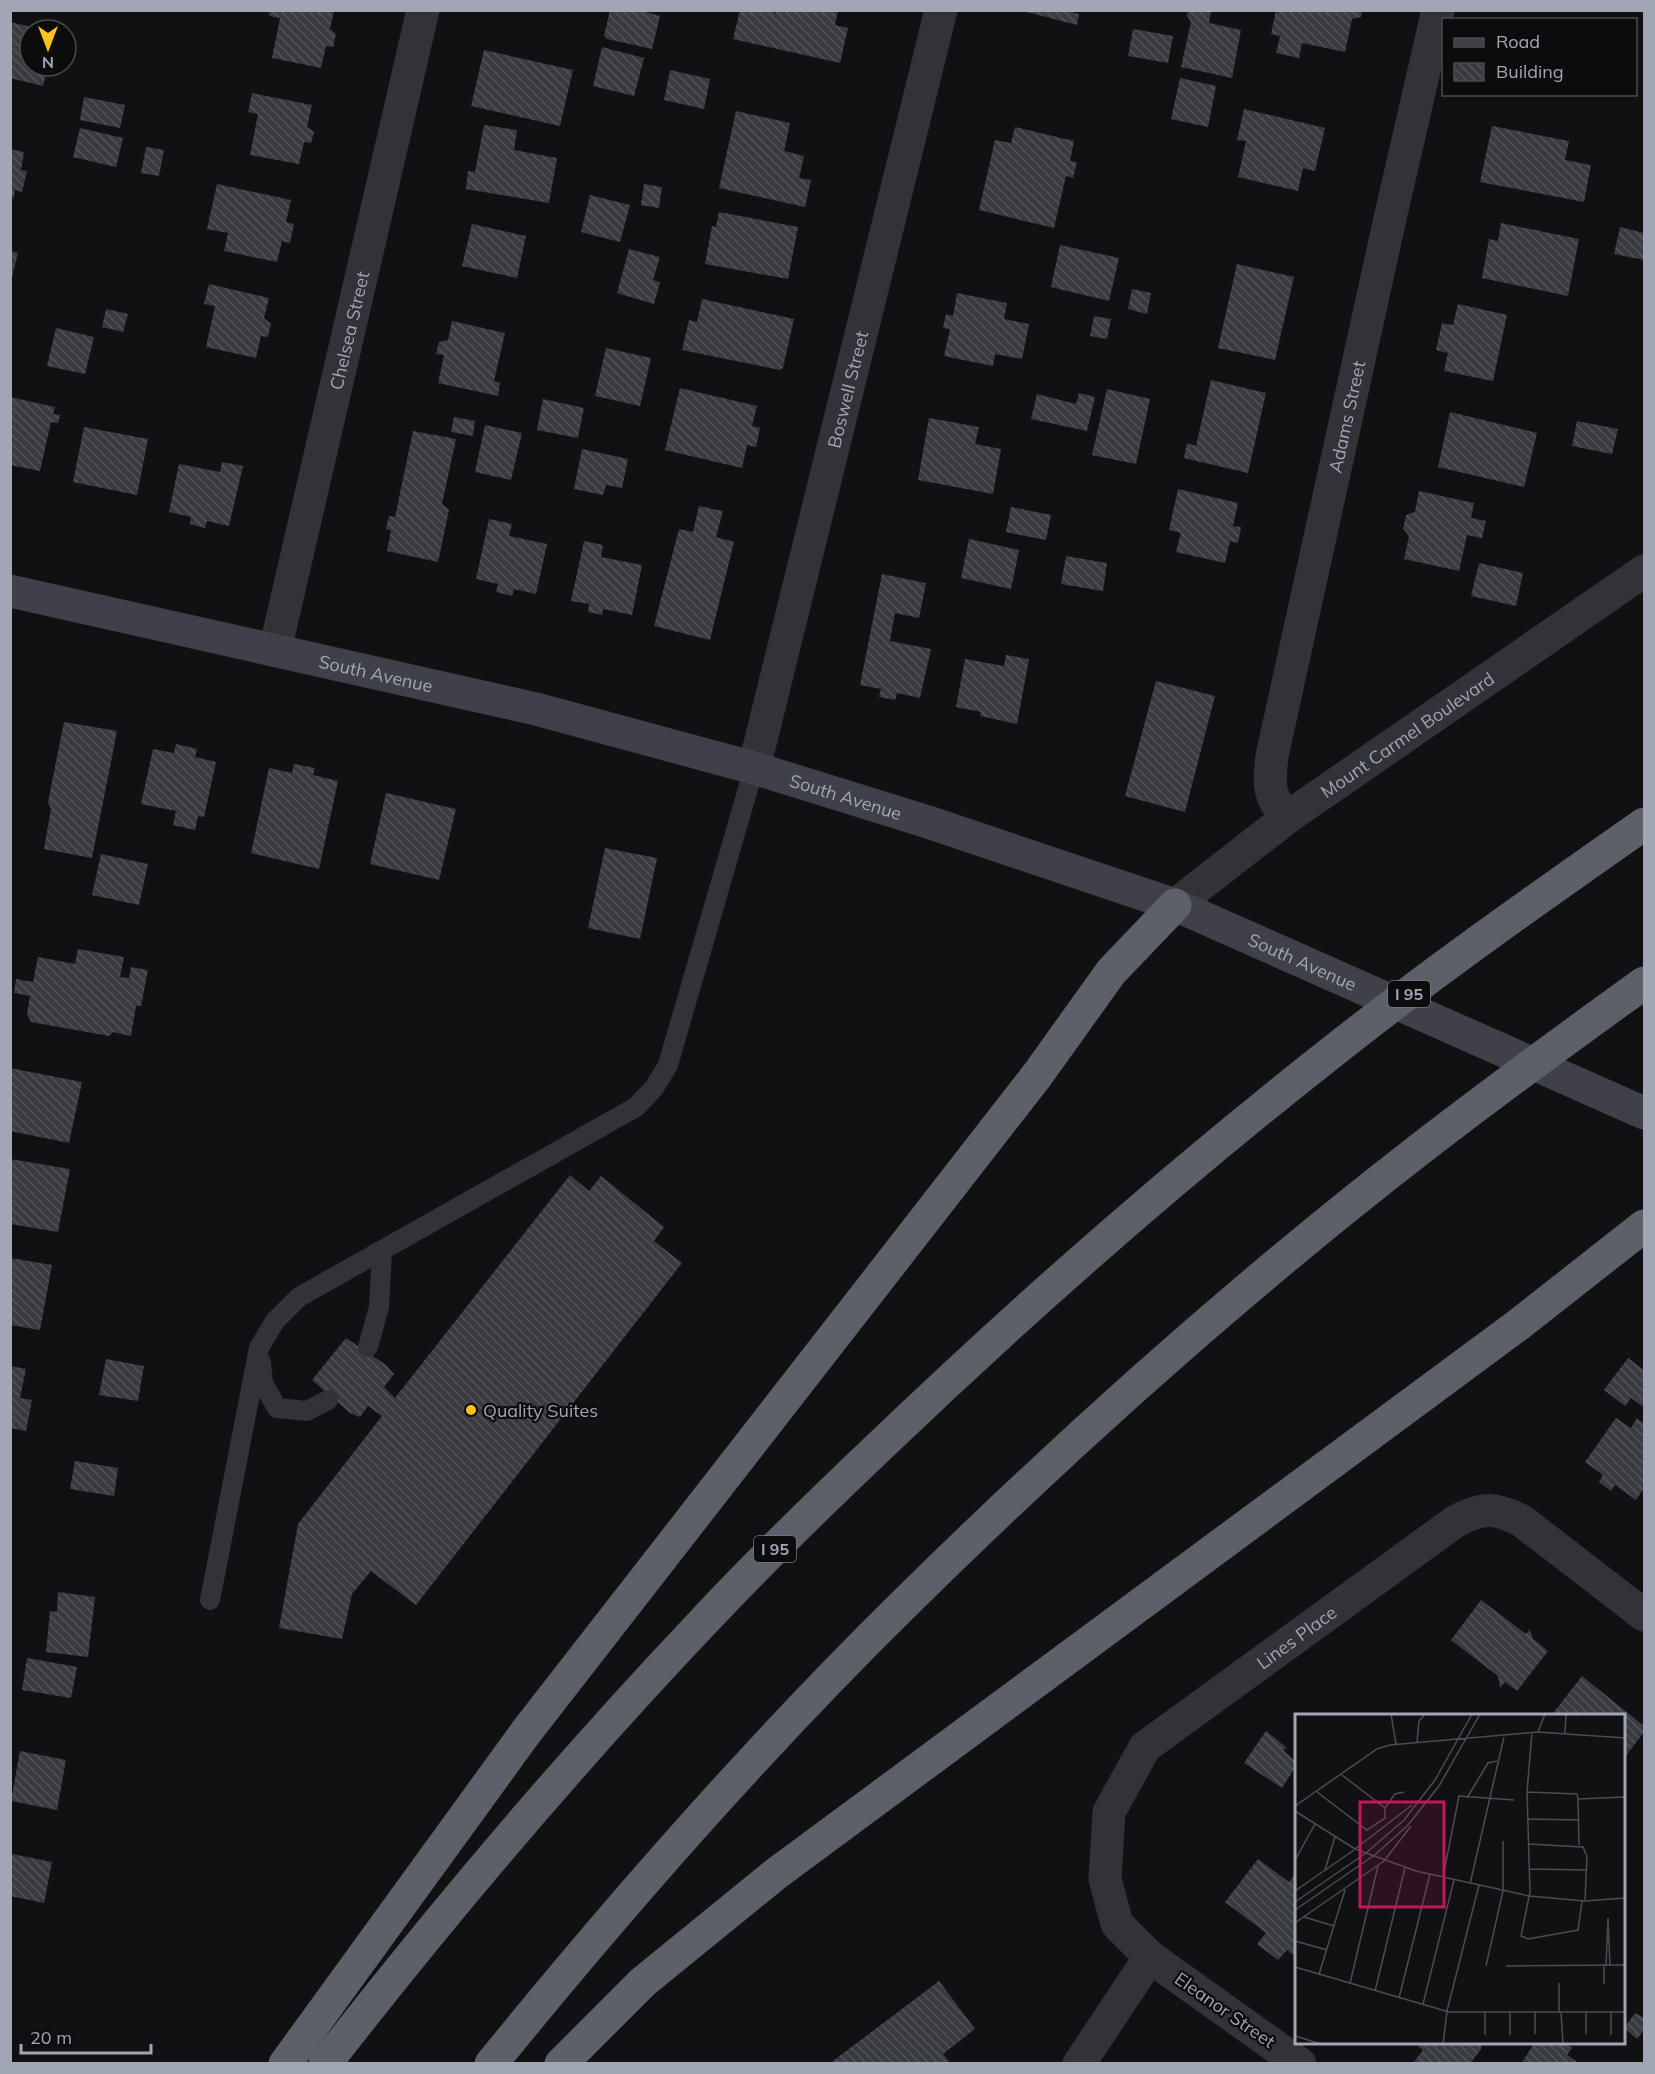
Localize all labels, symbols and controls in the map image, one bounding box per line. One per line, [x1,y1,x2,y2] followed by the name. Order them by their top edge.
[18,18,78,78] north arrow
[1442,18,1637,96] legend
[1496,30,1540,53] text: Road
[42,53,54,73] text: N
[1496,60,1564,83] text: Building
[324,269,374,392] street label: Chelsea Street
[822,328,873,450] street label: Boswell Street
[1323,358,1370,475] street label: Adams Street
[317,649,435,697] street label: South Avenue
[1316,667,1498,803] street label: Mount Carmel Boulevard
[787,768,905,825] street label: South Avenue
[1245,927,1360,996] street label: South Avenue
[1388,981,1430,1007] road number: I 95
[483,1399,598,1422] place label: Quality Suites
[464,1403,478,1417] marker: Quality Suites
[754,1536,796,1562] road number: I 95
[1252,1600,1341,1674] street label: Lines Place
[1295,1714,1625,2044] inset map
[1170,1967,1280,2053] street label: Eleanor Street
[21,2017,152,2055] scale bar
[30,2026,72,2049] text: 20 m

